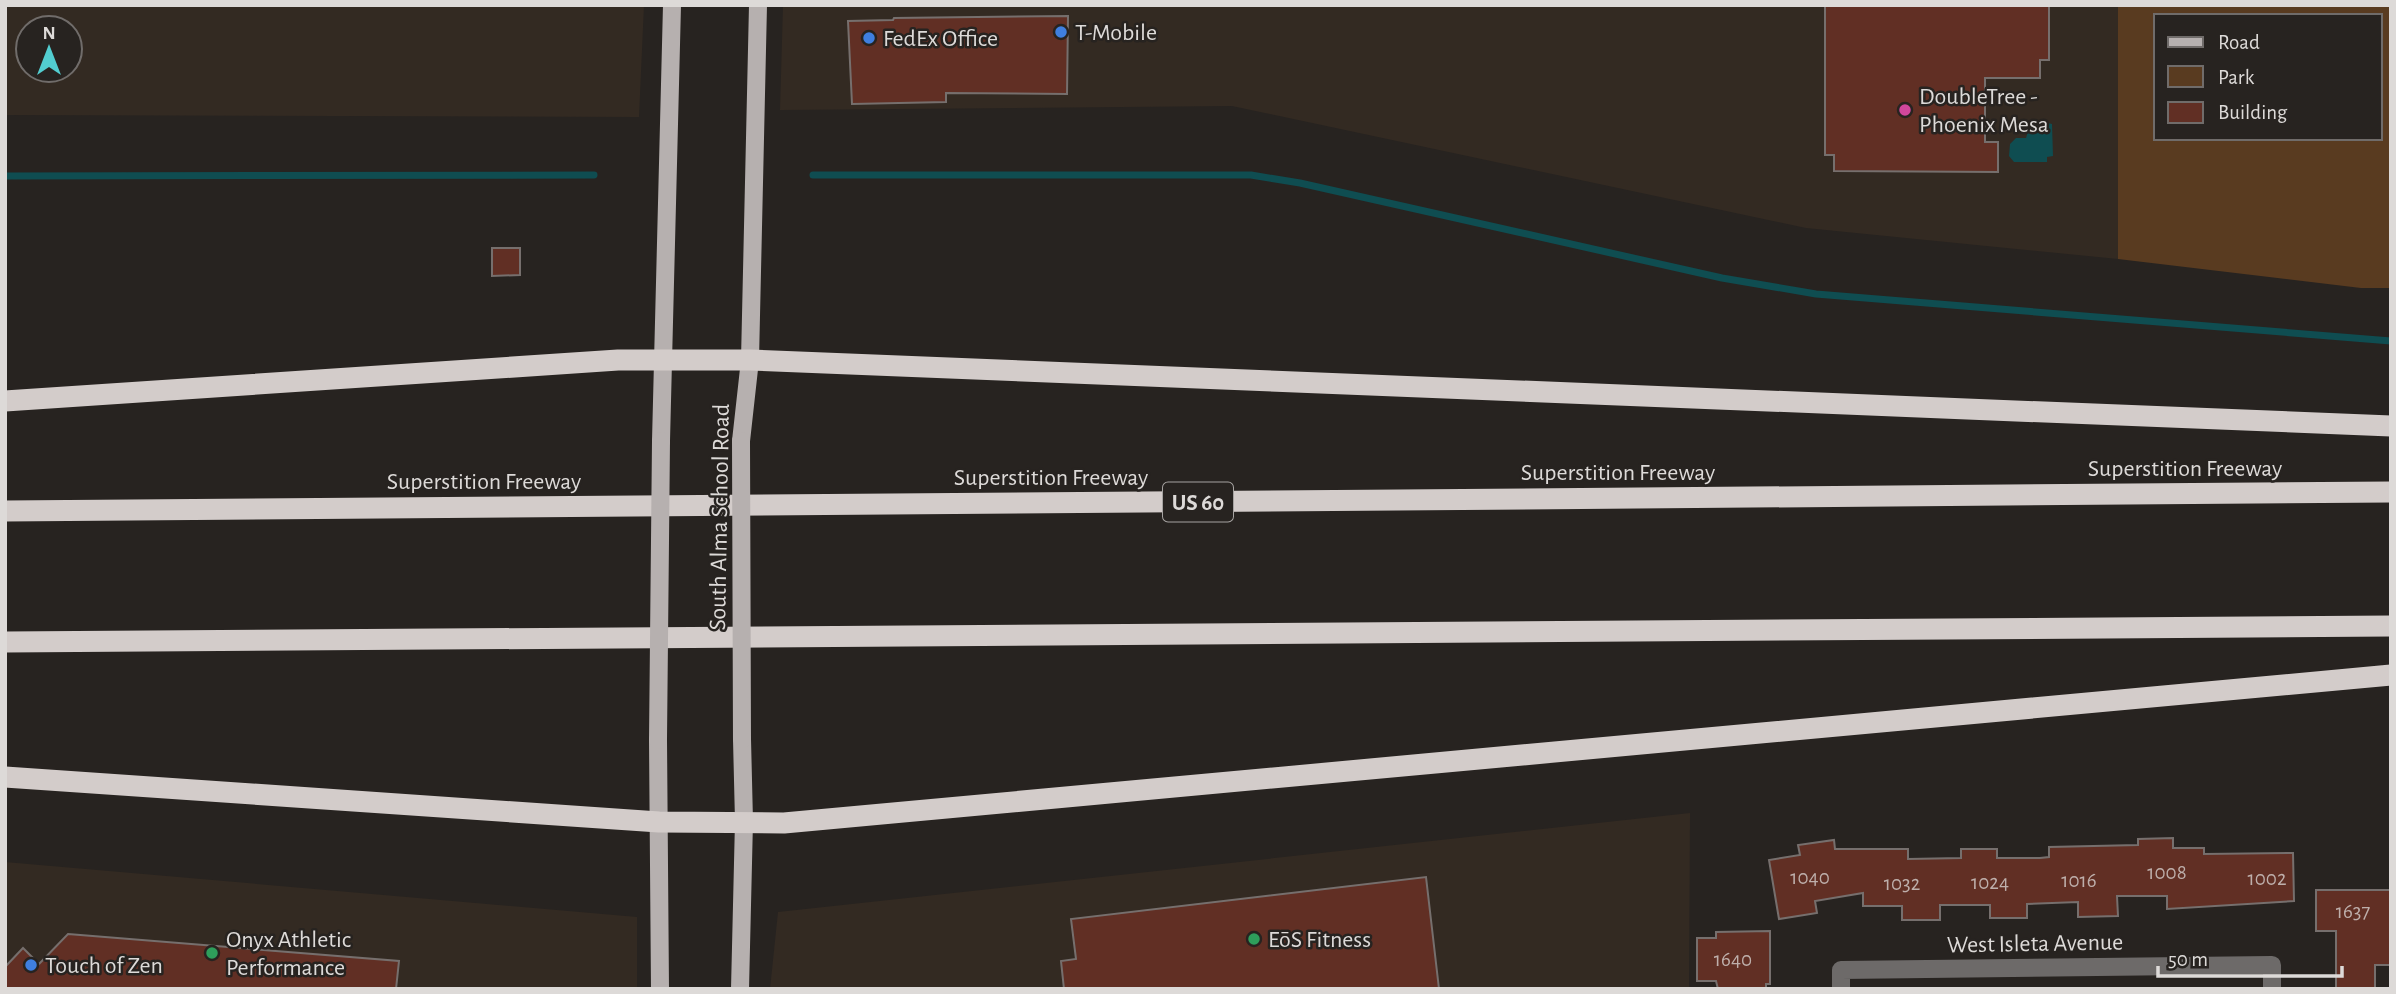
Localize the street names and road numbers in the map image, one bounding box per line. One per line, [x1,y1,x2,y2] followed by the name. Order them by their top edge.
[706,403,734,631] street label: South Alma School Road
[2088,457,2282,481] street label: Superstition Freeway
[1521,461,1715,485] street label: Superstition Freeway
[954,466,1148,490] street label: Superstition Freeway
[387,470,581,494] street label: Superstition Freeway
[1163,482,1233,522] road number: US 60
[1947,930,2123,958] street label: West Isleta Avenue

